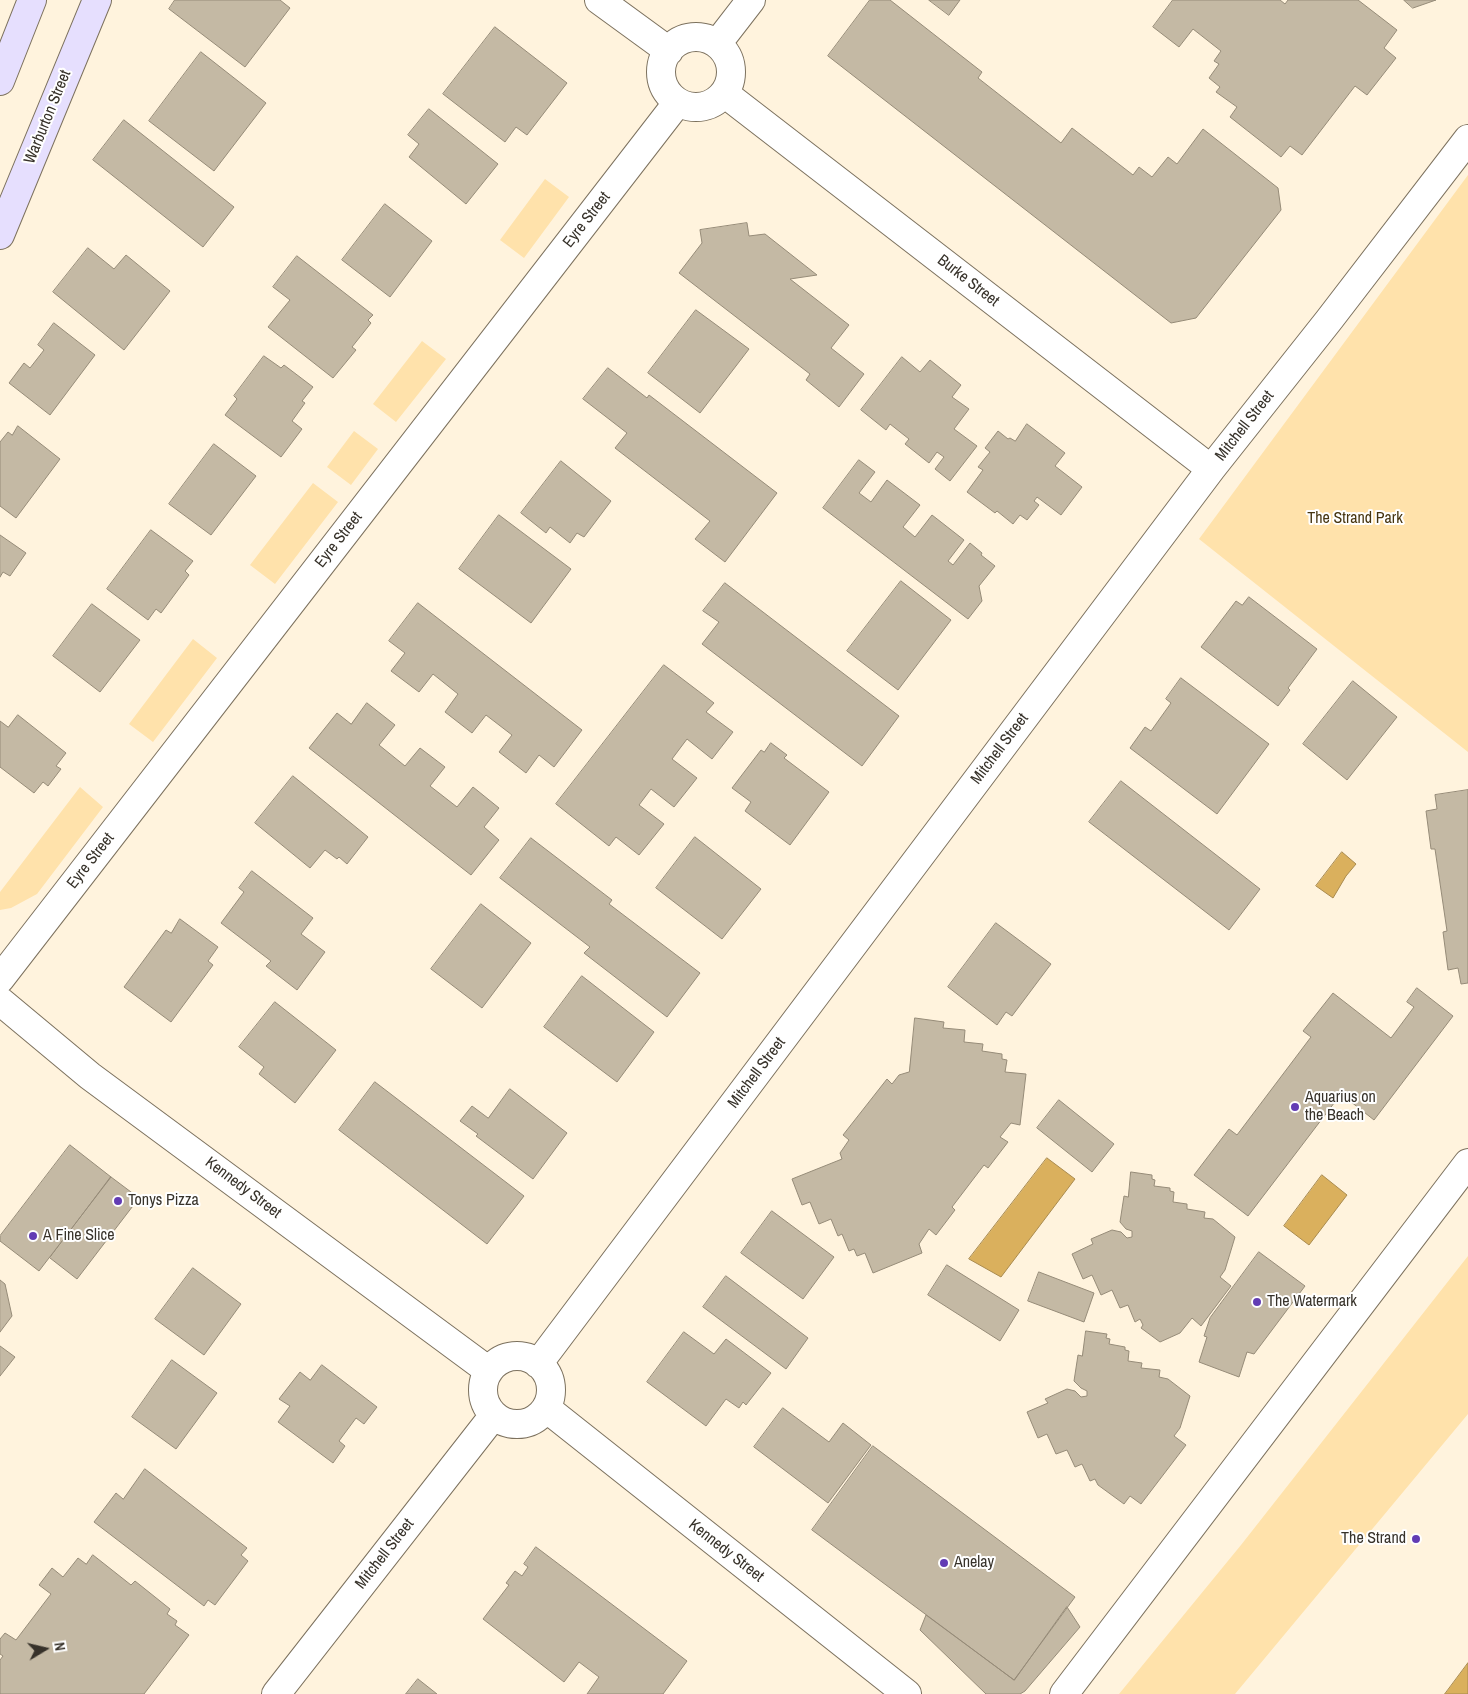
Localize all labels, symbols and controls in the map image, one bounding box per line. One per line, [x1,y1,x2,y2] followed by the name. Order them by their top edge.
[20,67,76,167] street label: Warburton Street
[559,188,615,252] street label: Eyre Street
[933,251,1003,311] street label: Burke Street
[1212,387,1278,465] street label: Mitchell Street
[311,508,367,572] street label: Eyre Street
[1307,509,1403,529] park label: The Strand Park
[967,710,1033,788] street label: Mitchell Street
[63,829,119,893] street label: Eyre Street
[724,1034,790,1112] street label: Mitchell Street
[1305,1088,1376,1126] place label: Aquarius on the Beach
[1289,1101,1301,1113] marker: Aquarius on the Beach
[201,1153,285,1223] street label: Kennedy Street
[128,1191,199,1211] place label: Tonys Pizza
[112,1195,124,1207] marker: Tonys Pizza
[43,1226,114,1246] place label: A Fine Slice
[27,1230,39,1242] marker: A Fine Slice
[1267,1292,1357,1312] place label: The Watermark
[1251,1296,1263,1308] marker: The Watermark
[352,1515,418,1593] street label: Mitchell Street
[684,1516,768,1586] street label: Kennedy Street
[1341,1529,1406,1549] place label: The Strand
[1410,1533,1422,1545] marker: The Strand
[954,1553,994,1573] place label: Anelay
[938,1557,950,1569] marker: Anelay
[20,1624,70,1674] north arrow
[50,1641,69,1652] text: N

